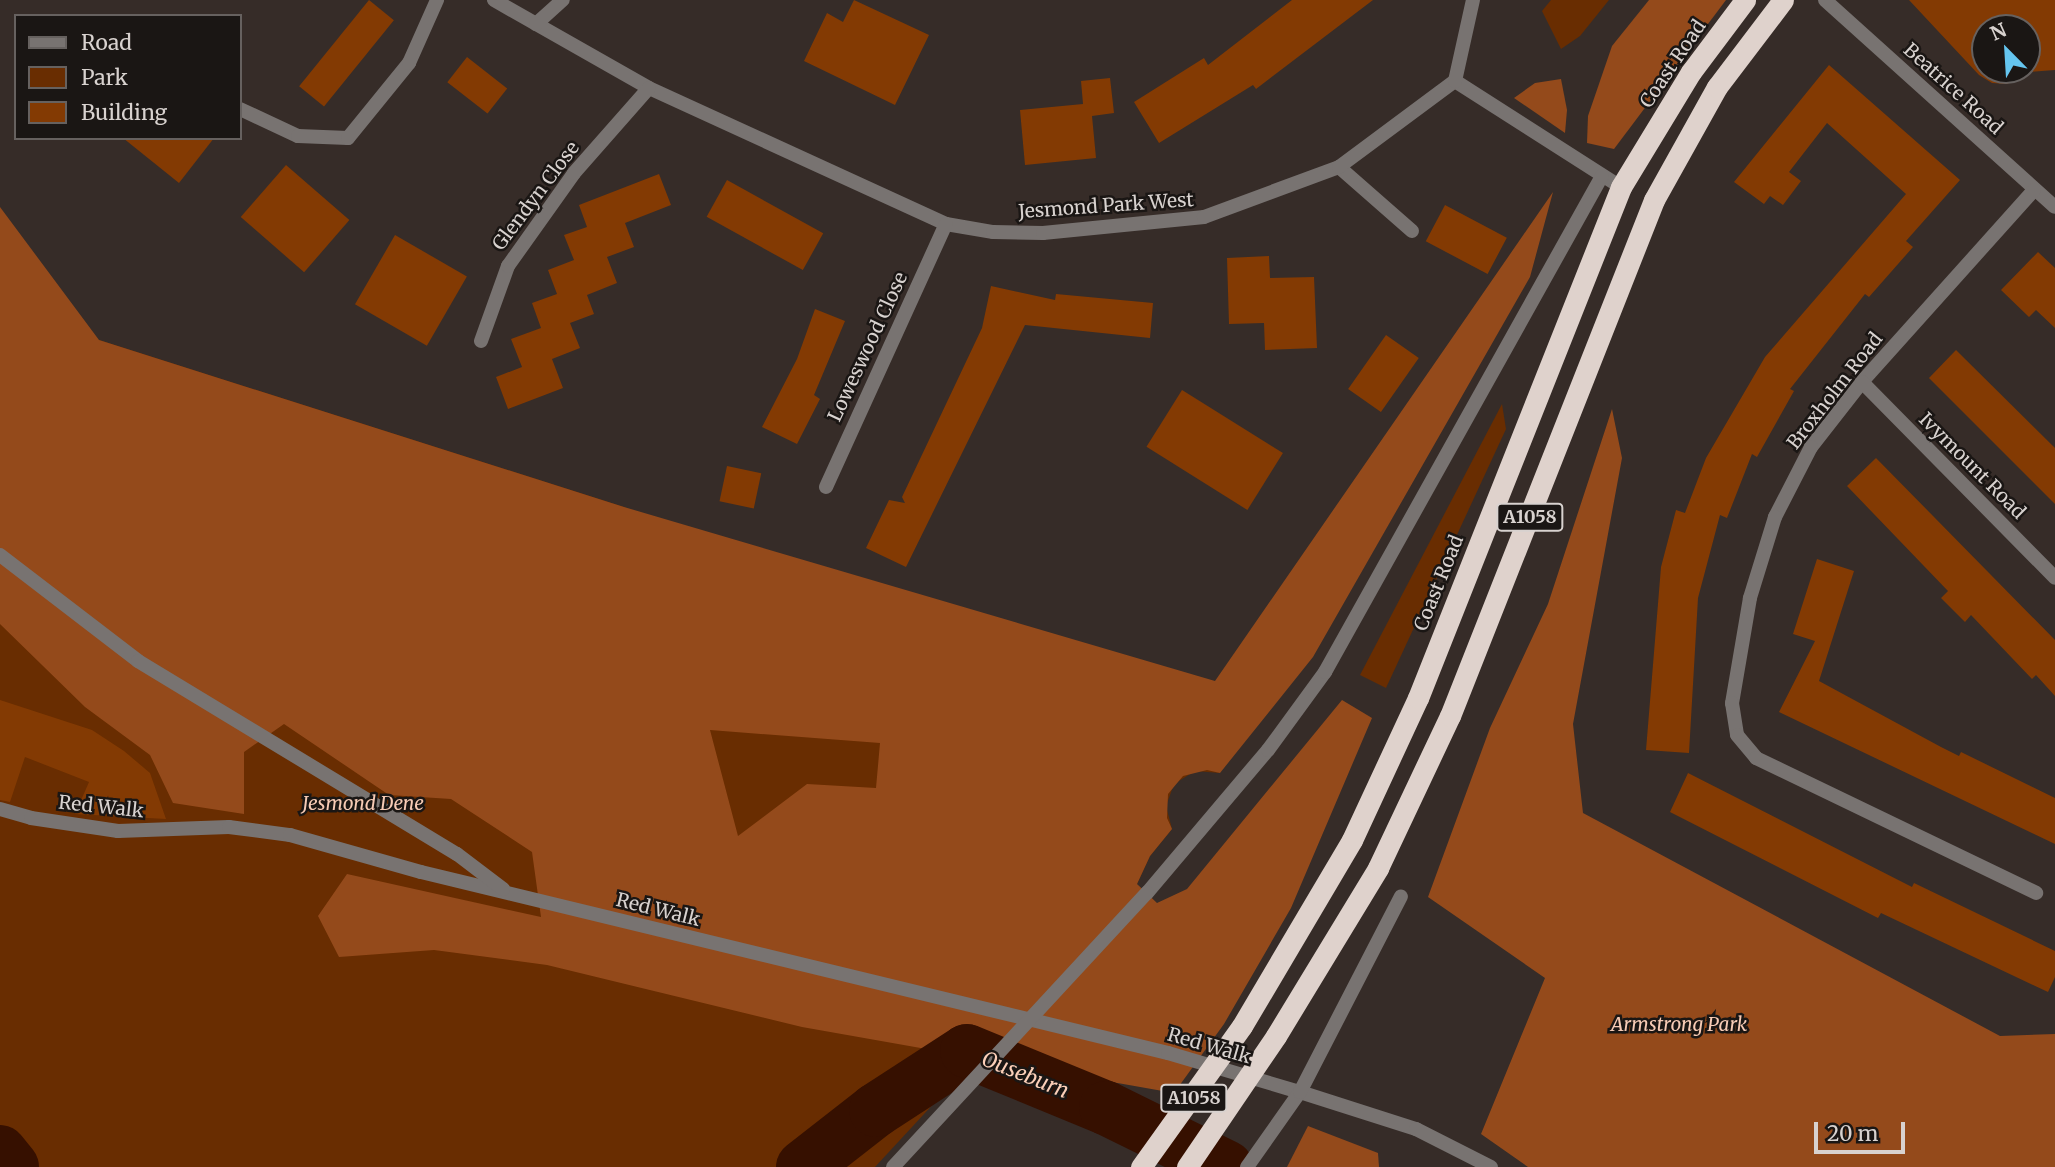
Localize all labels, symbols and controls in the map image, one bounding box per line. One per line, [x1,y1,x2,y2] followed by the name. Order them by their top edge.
[14,14,242,140] legend
[1971,14,2041,84] north arrow
[1635,16,1711,112] street label: Coast Road
[1987,18,2010,46] text: N
[81,29,132,56] text: Road
[1899,39,2007,139] street label: Beatrice Road
[81,64,128,91] text: Park
[81,99,167,126] text: Building
[488,137,584,255] street label: Glendyn Close
[1017,188,1195,224] street label: Jesmond Park West
[823,269,913,425] street label: Loweswood Close
[1782,328,1888,454] street label: Broxholm Road
[1914,408,2030,524] street label: Ivymount Road
[1495,503,1565,532] road number: A1058
[1409,532,1469,634] street label: Coast Road
[57,791,145,823] street label: Red Walk
[302,793,424,815] park label: Jesmond Dene
[614,889,702,931] street label: Red Walk
[1611,1014,1747,1036] park label: Armstrong Park
[1165,1023,1253,1069] street label: Red Walk
[978,1046,1072,1104] water label: Ouseburn
[1159,1084,1229,1112] road number: A1058
[1817,1108,1908,1152] scale bar
[1827,1120,1878,1147] text: 20 m

